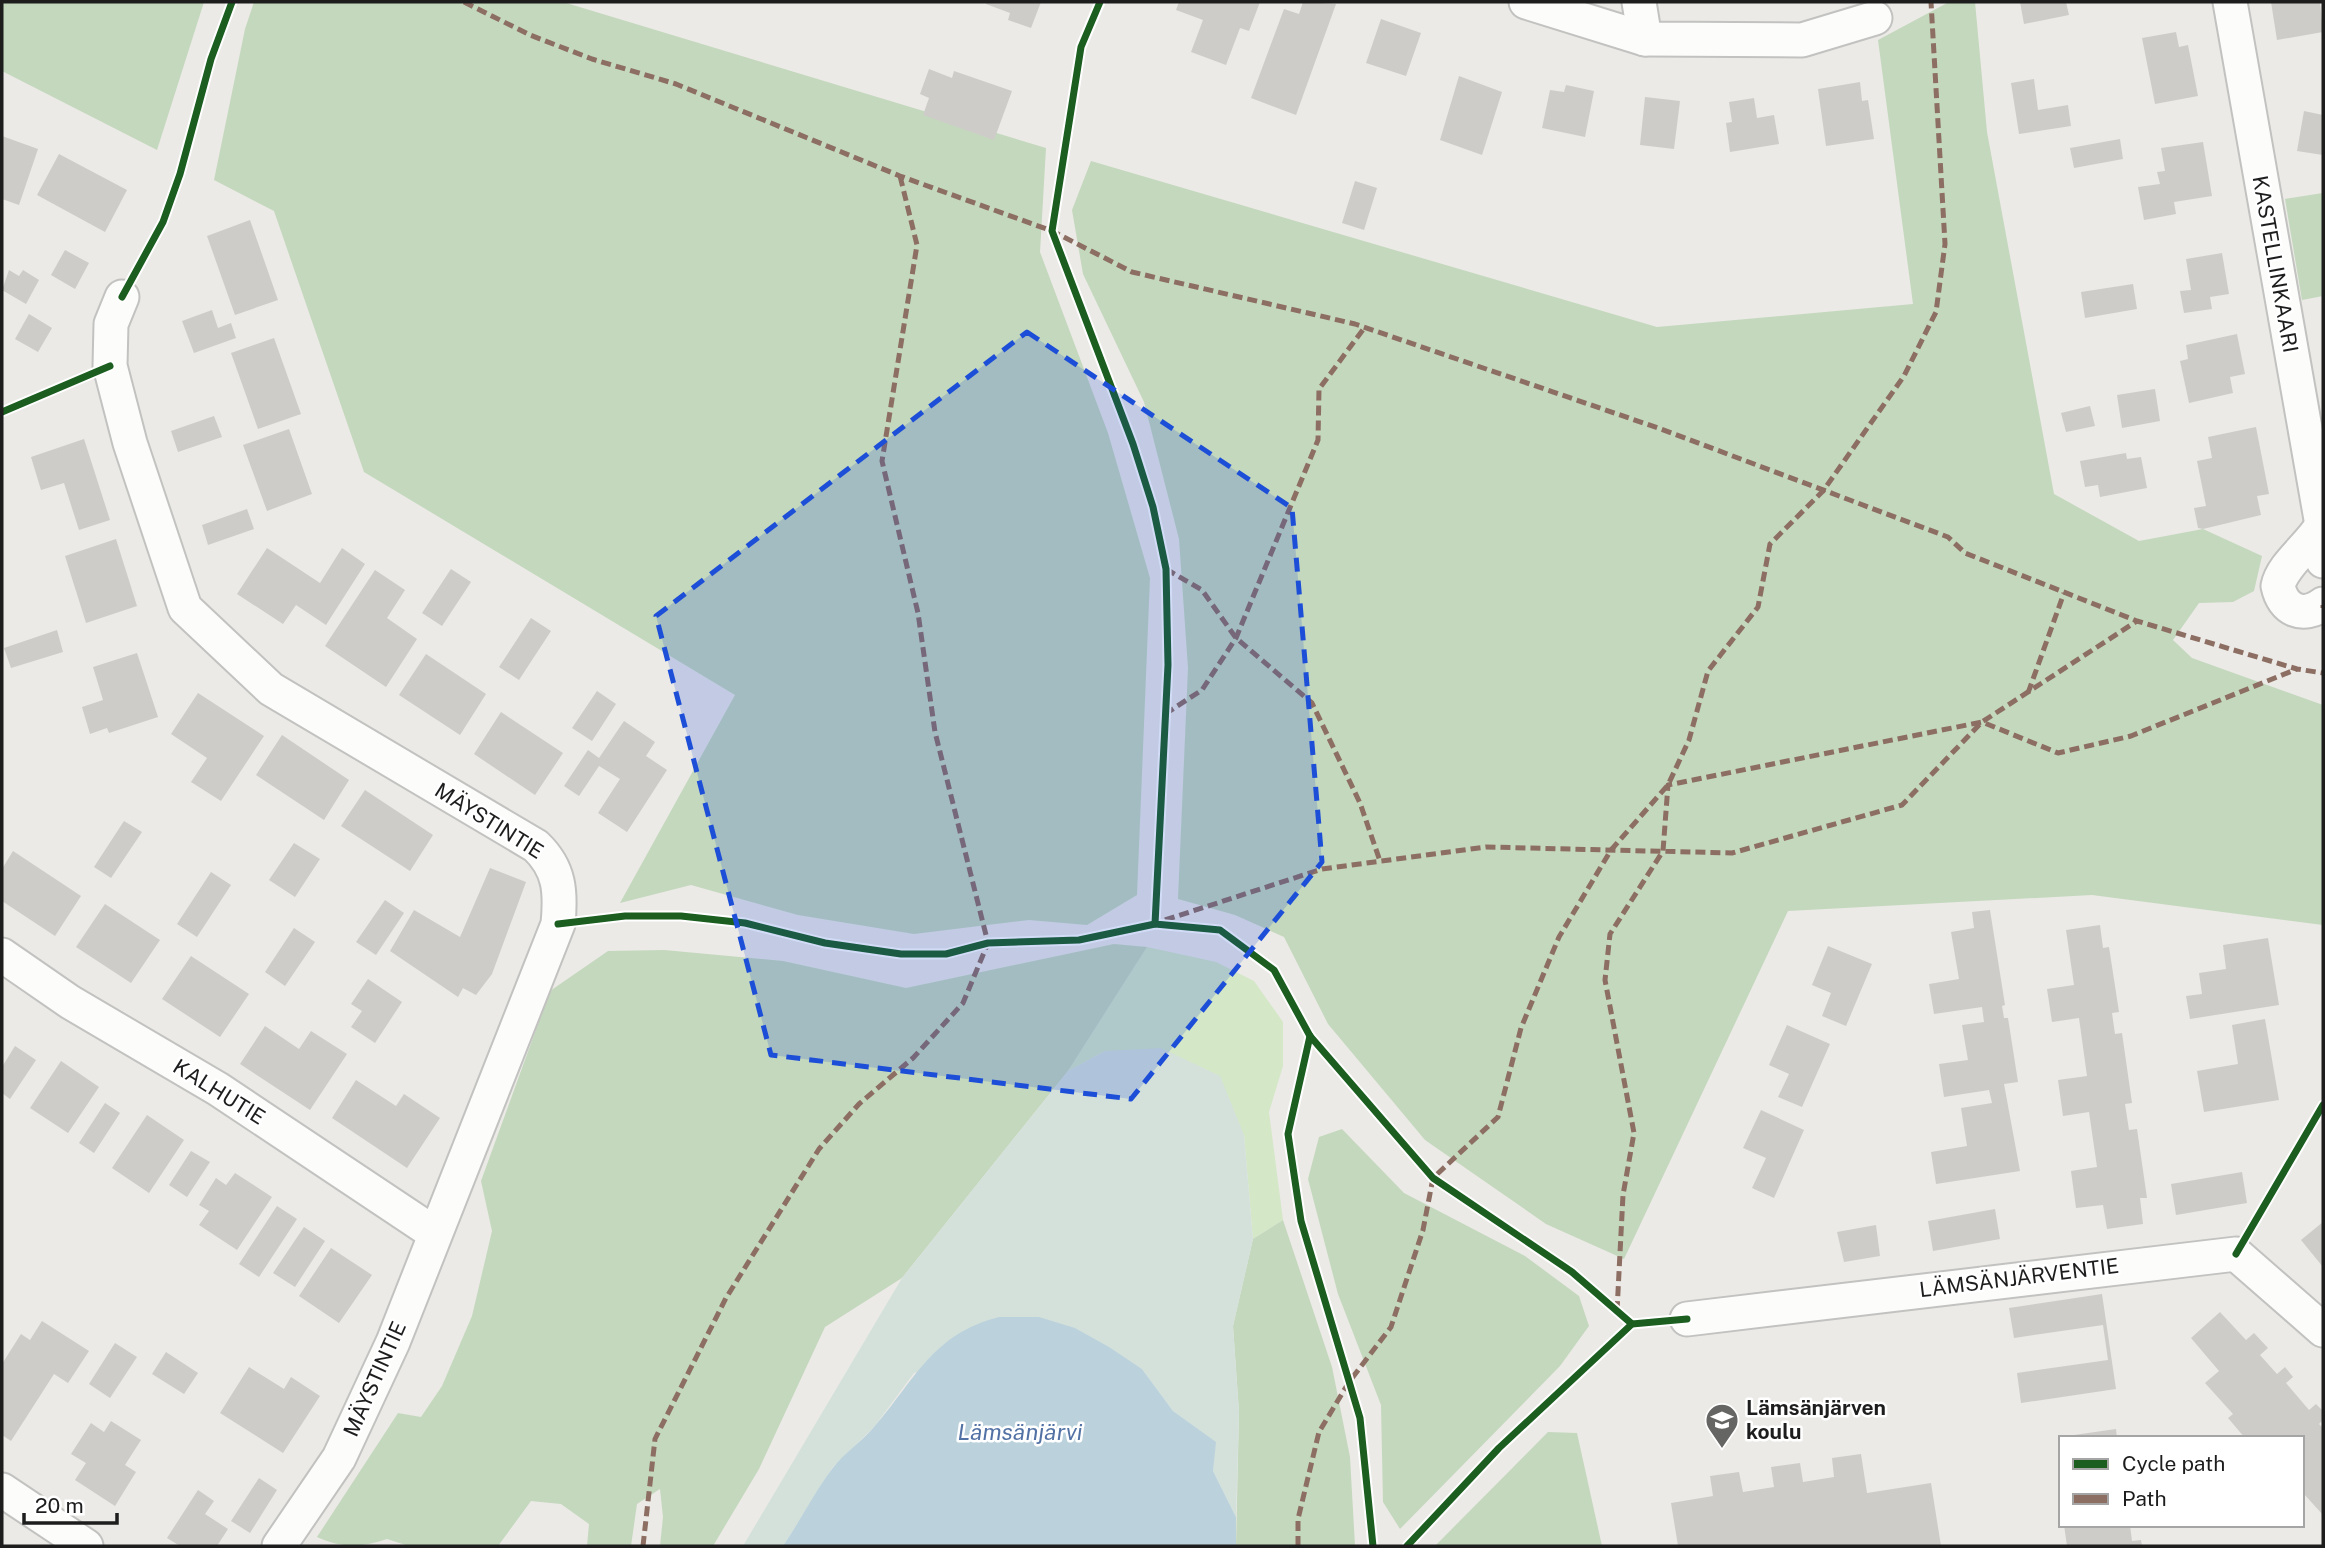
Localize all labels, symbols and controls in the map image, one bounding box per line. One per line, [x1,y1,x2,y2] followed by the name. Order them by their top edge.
[2248,173,2303,354] street label: KASTELLINKAARI
[430,777,548,864] street label: MÄYSTINTIE
[169,1053,270,1130] street label: KALHUTIE
[1918,1253,2120,1302] street label: LÄMSÄNJÄRVENTIE
[338,1317,411,1440] street label: MÄYSTINTIE
[1746,1395,1886,1444] place label: Lämsänjärven koulu
[1703,1401,1741,1450] school or university icon: Lämsänjärven koulu
[958,1418,1083,1445] water label: Lämsänjärvi
[2059,1436,2304,1527] legend
[2122,1451,2225,1476] text: Cycle path
[24,1482,117,1526] scale bar
[2122,1486,2167,1511] text: Path
[35,1493,84,1518] text: 20 m

